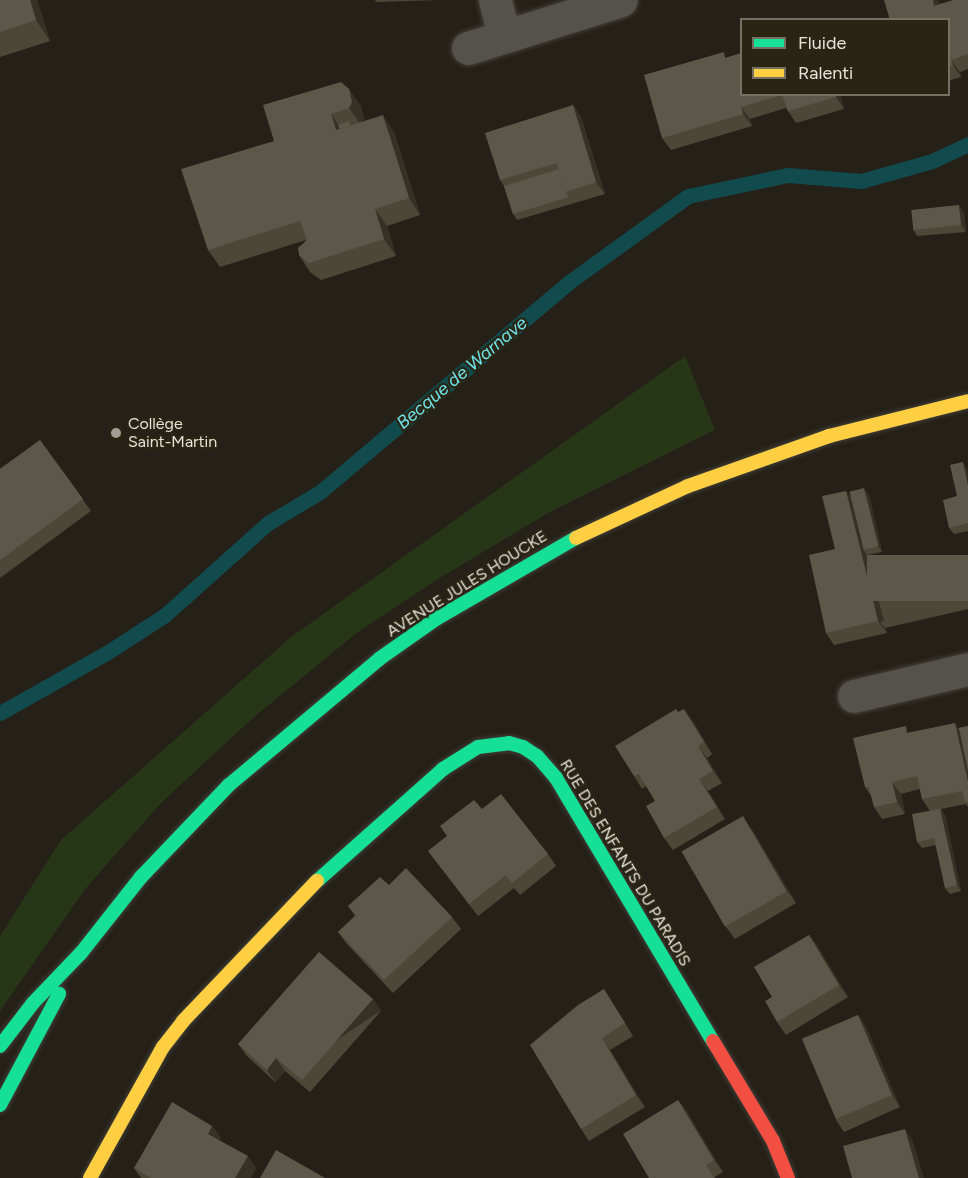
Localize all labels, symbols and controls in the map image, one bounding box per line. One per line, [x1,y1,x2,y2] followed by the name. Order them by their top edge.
[740,18,950,96] legend
[798,32,846,54] text: Fluide
[798,62,853,84] text: Ralenti
[393,312,531,434] water label: Becque de Warnave
[128,414,217,452] place label: Collège Saint-Martin
[109,426,123,440] marker: Collège Saint-Martin
[383,527,551,641] street label: AVENUE JULES HOUCKE
[556,756,694,970] street label: RUE DES ENFANTS DU PARADIS

